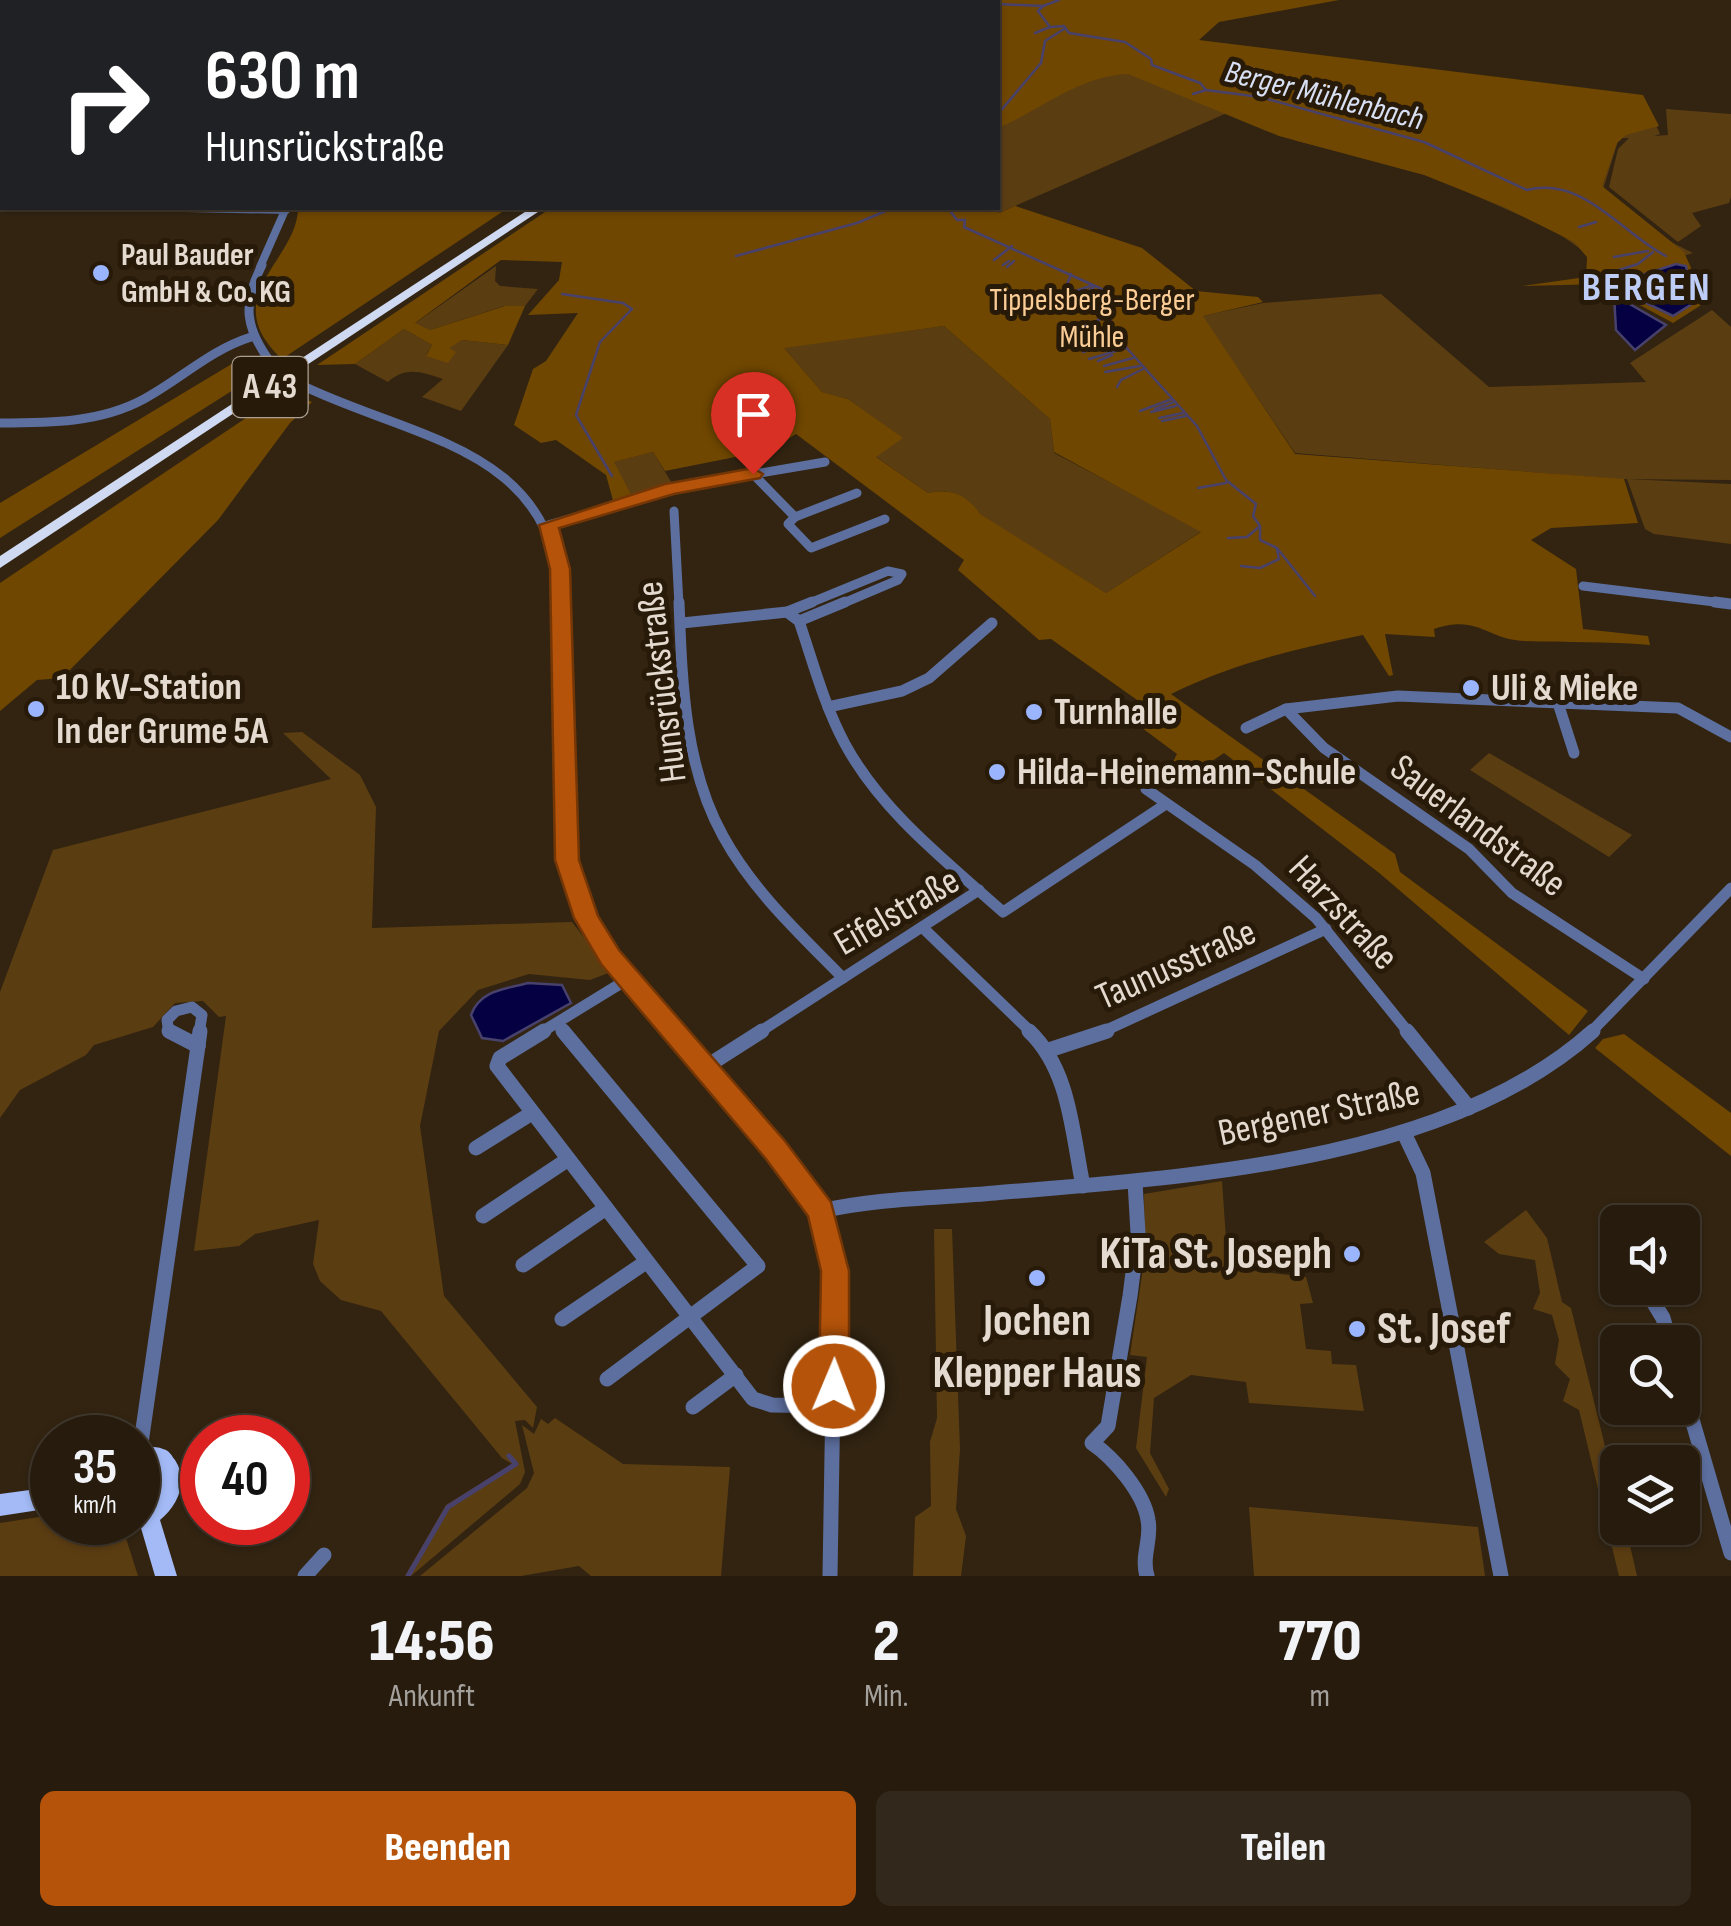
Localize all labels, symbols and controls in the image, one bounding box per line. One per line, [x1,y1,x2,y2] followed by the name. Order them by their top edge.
[205,35,360,119] text: 630 m
[40,40,170,170] icon: right
[1221,53,1427,139] water label: Berger Mühlenbach
[205,120,445,175] text: Hunsrückstraße
[121,236,291,312] place label: Paul Bauder GmbH & Co. KG
[90,262,112,284] marker: Paul Bauder GmbH & Co. KG
[1582,264,1712,312] district label: BERGEN
[989,281,1195,357] park label: Tippelsberg-Berger Mühle
[232,357,308,417] road number: A 43
[711,372,796,475] pin
[726,387,781,442] icon: arrive
[627,579,697,785] street label: Hunsrückstraße
[56,665,269,754] place label: 10 kV-Station In der Grume 5A
[1491,666,1638,711] place label: Uli & Mieke
[1460,677,1482,699] marker: Uli & Mieke
[1054,690,1178,735] place label: Turnhalle
[25,698,47,720] marker: 10 kV-Station In der Grume 5A
[1023,701,1045,723] marker: Turnhalle
[1381,745,1575,907] street label: Sauerlandstraße
[1017,750,1356,795] place label: Hilda-Heinemann-Schule
[986,761,1008,783] marker: Hilda-Heinemann-Schule
[1279,846,1407,980] street label: Harzstraße
[827,858,967,966] street label: Eifelstraße
[1089,910,1263,1020] street label: Taunusstraße
[1214,1070,1424,1156] street label: Bergener Straße
[1600,1205,1700,1545] map controls
[1600,1205,1700,1305] button: sound
[1100,1227,1332,1282] place label: KiTa St. Joseph
[1341,1243,1363,1265] marker: KiTa St. Joseph
[1026,1267,1048,1289] marker: Jochen Klepper Haus
[933,1294,1141,1401] place label: Jochen Klepper Haus
[1377,1302,1511,1357] place label: St. Josef
[1346,1318,1368,1340] marker: St. Josef
[1600,1325,1700,1425] button: search
[782,1334,886,1438] position arrow
[180,1415,310,1545] speed limit sign: 40
[73,1438,117,1498] text: 35
[1600,1445,1700,1545] button: layers
[73,1490,117,1521] text: km/h
[369,1606,495,1678] text: 14:56
[873,1606,900,1678] text: 2
[1278,1606,1362,1678] text: 770
[389,1677,475,1716] text: Ankunft
[864,1677,909,1716] text: Min.
[1310,1677,1330,1716] text: m
[40,1791,856,1906] button: Beenden
[876,1791,1691,1906] button: Teilen

